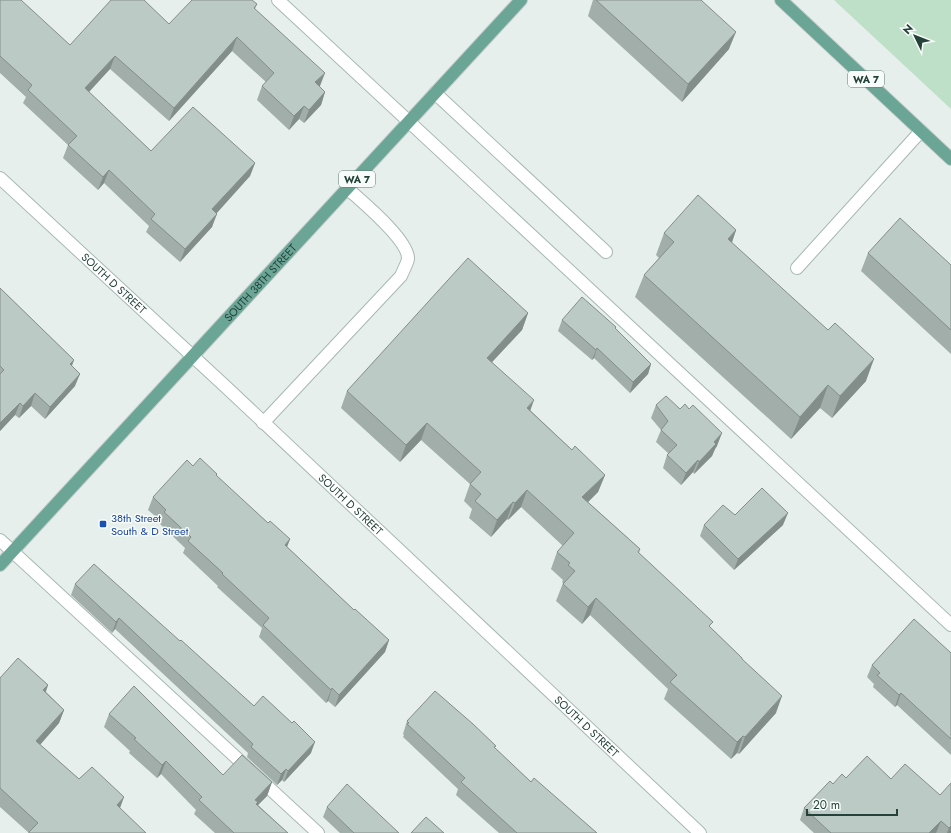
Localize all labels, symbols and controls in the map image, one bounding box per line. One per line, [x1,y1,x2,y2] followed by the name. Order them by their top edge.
[895,16,935,56] north arrow
[899,21,917,38] text: N
[848,71,884,87] road number: WA 7
[339,171,375,187] road number: WA 7
[220,240,300,325] street label: SOUTH 38TH STREET
[78,249,150,317] street label: SOUTH D STREET
[315,470,386,539] street label: SOUTH D STREET
[111,510,189,539] place label: 38th Street South & D Street
[98,519,108,529] marker: 38th Street South & D Street
[551,692,622,761] street label: SOUTH D STREET
[807,791,897,817] scale bar
[813,796,840,814] text: 20 m

